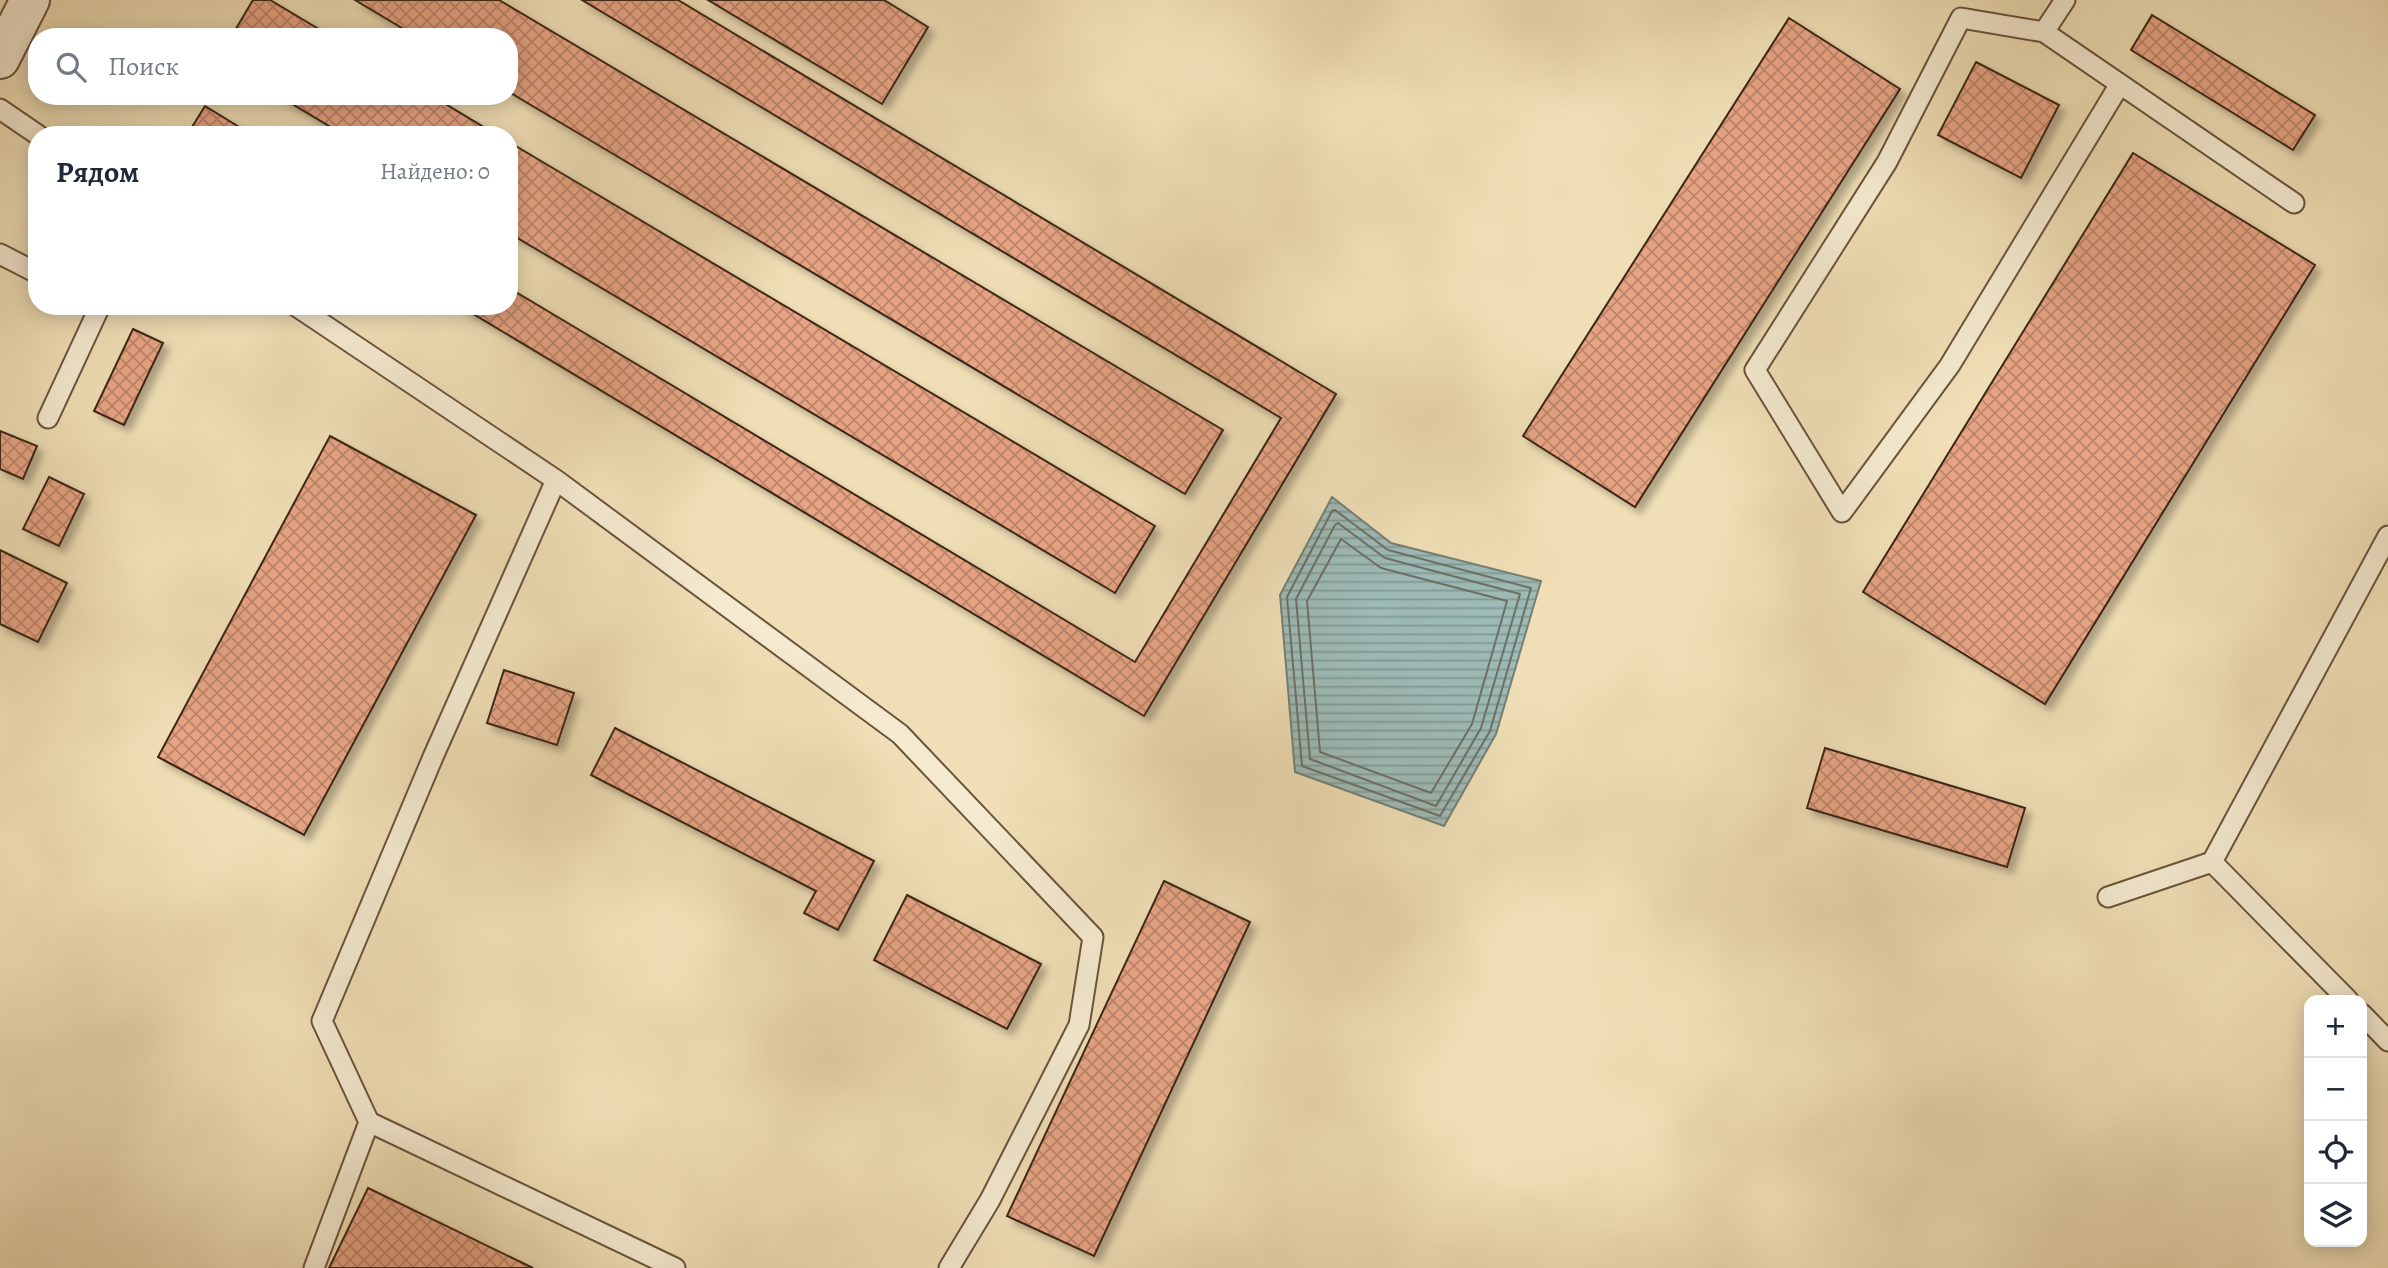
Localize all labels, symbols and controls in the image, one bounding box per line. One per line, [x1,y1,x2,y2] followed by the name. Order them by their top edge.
[28,28,518,105] search box
[52,48,90,86] icon: search
[108,49,179,84] text: Поиск
[56,152,139,192] text: Рядом
[380,156,490,187] text: Найдено: 0
[2304,995,2367,1247] map controls
[2304,995,2367,1058] button: +
[2304,1058,2367,1121] button: −
[2304,1121,2367,1184] button: locate
[2304,1184,2367,1247] button: layers

